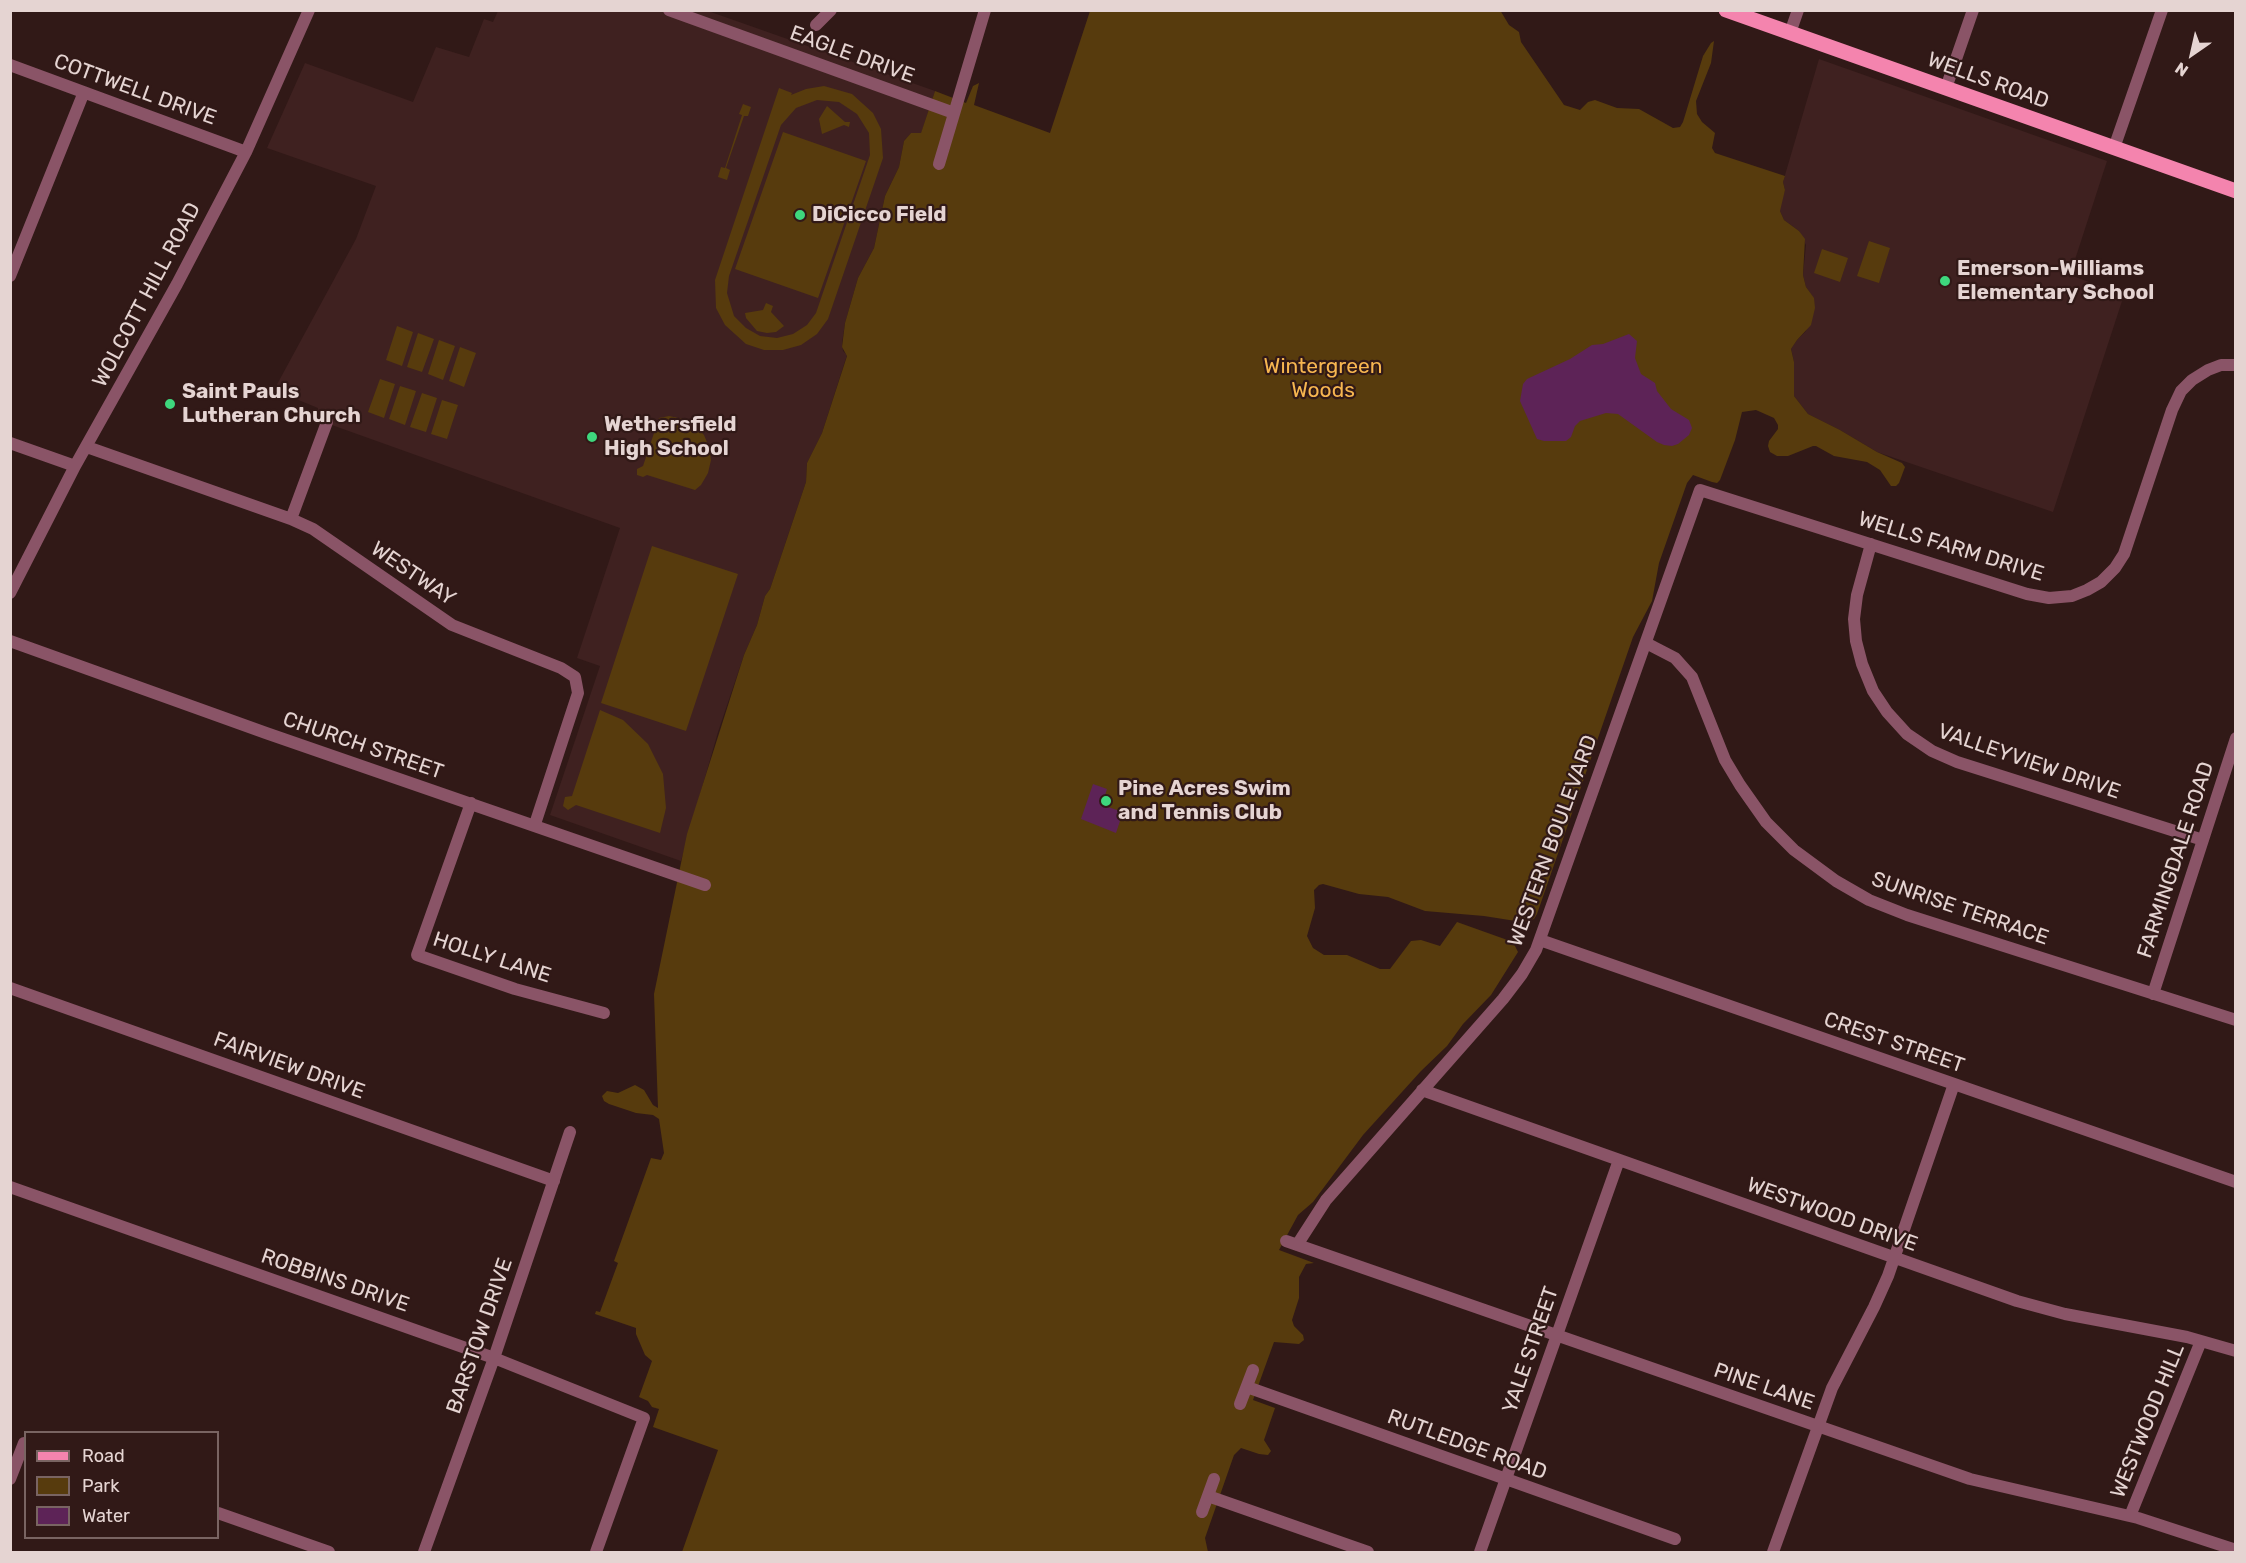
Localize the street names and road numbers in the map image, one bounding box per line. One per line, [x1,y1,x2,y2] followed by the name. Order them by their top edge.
[786,21,918,89] street label: EAGLE DRIVE
[1924,47,2052,115] street label: WELLS ROAD
[50,49,220,131] street label: COTTWELL DRIVE
[88,198,206,392] street label: WOLCOTT HILL ROAD
[1855,507,2047,587] street label: WELLS FARM DRIVE
[366,536,460,612] street label: WESTWAY
[279,707,447,785] street label: CHURCH STREET
[1934,719,2124,805] street label: VALLEYVIEW DRIVE
[1503,732,1603,950] street label: WESTERN BOULEVARD
[2132,759,2220,961] street label: FARMINGDALE ROAD
[1868,867,2052,951] street label: SUNRISE TERRACE
[430,927,554,989] street label: HOLLY LANE
[1820,1007,1968,1079] street label: CREST STREET
[210,1027,368,1105] street label: FAIRVIEW DRIVE
[1743,1172,1921,1258] street label: WESTWOOD DRIVE
[258,1244,412,1318] street label: ROBBINS DRIVE
[442,1255,518,1417] street label: BARSTOW DRIVE
[1498,1283,1564,1417] street label: YALE STREET
[2106,1340,2190,1502] street label: WESTWOOD HILL
[1710,1358,1818,1416] street label: PINE LANE
[1384,1404,1550,1486] street label: RUTLEDGE ROAD

